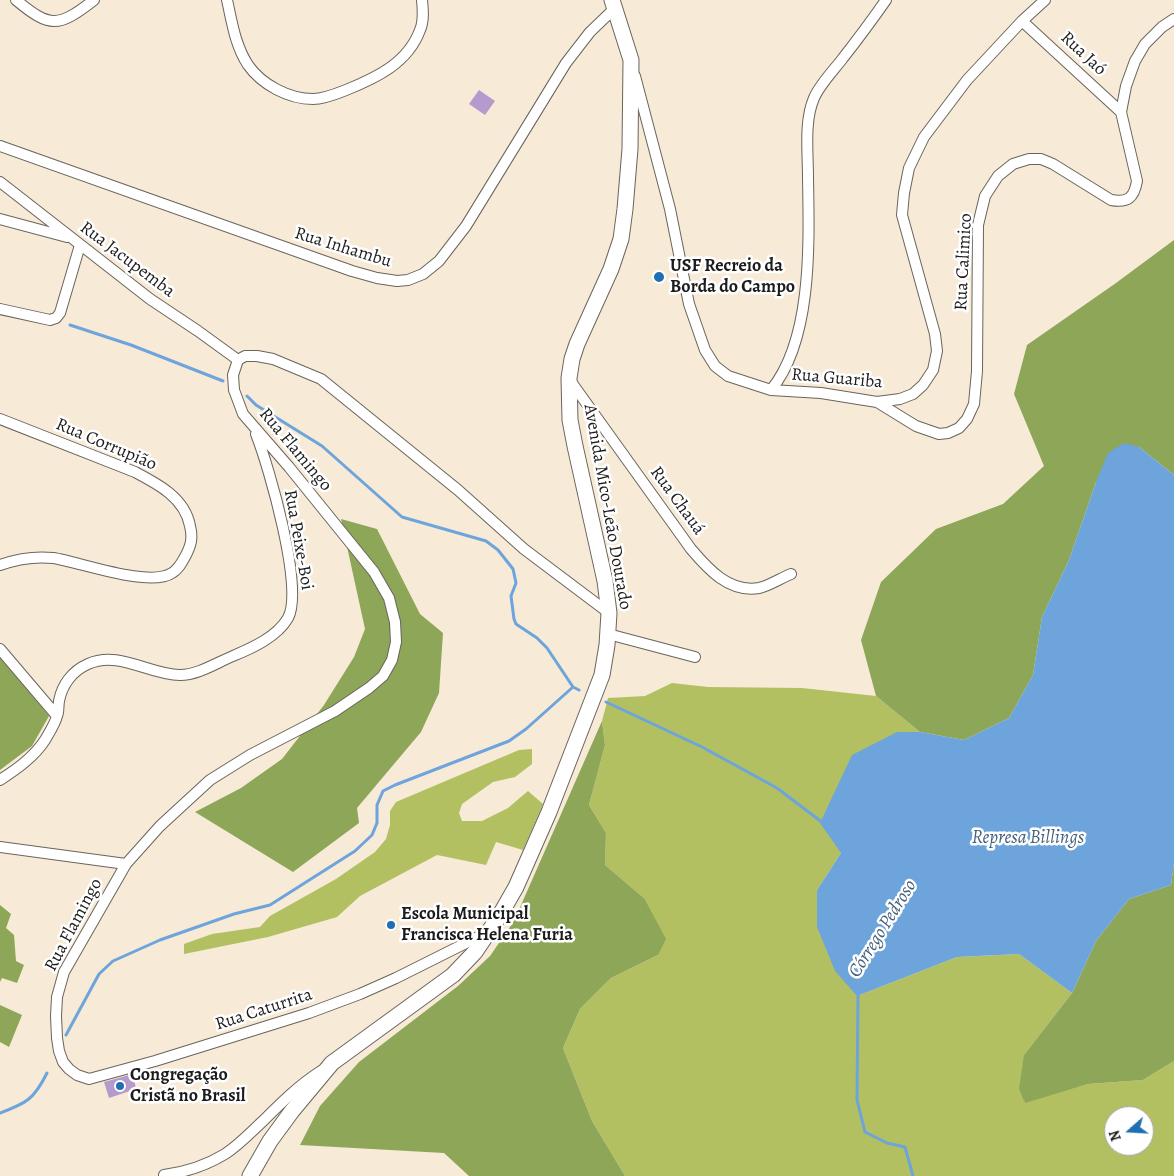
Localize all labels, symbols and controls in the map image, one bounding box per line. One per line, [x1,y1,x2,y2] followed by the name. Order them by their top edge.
[1056,27,1110,81] street label: Rua Jaó
[951,213,977,311] street label: Rua Calimico
[75,217,179,303] street label: Rua Jacupemba
[292,223,394,273] street label: Rua Inhambu
[670,256,795,298] place label: USF Recreio da Borda do Campo
[652,270,666,284] marker: USF Recreio da Borda do Campo
[791,364,883,394] street label: Rua Guariba
[578,402,636,612] street label: Avenida Mico-Leão Dourado
[254,404,336,496] street label: Rua Flamingo
[52,414,160,476] street label: Rua Corrupião
[645,462,709,540] street label: Rua Chauá
[279,488,317,592] street label: Rua Peixe-Boi
[972,827,1084,849] water label: Represa Billings
[41,875,107,975] street label: Rua Flamingo
[844,876,922,982] water label: Córrego Pedroso
[401,904,573,946] place label: Escola Municipal Francisca Helena Furia
[385,919,397,931] marker: Escola Municipal Francisca Helena Furia
[213,984,315,1036] street label: Rua Caturrita
[130,1065,246,1108] place label: Congregação Cristã no Brasil
[114,1080,126,1092] marker: Congregação Cristã no Brasil
[1104,1106,1154,1156] north arrow
[1105,1128,1126,1144] text: N

